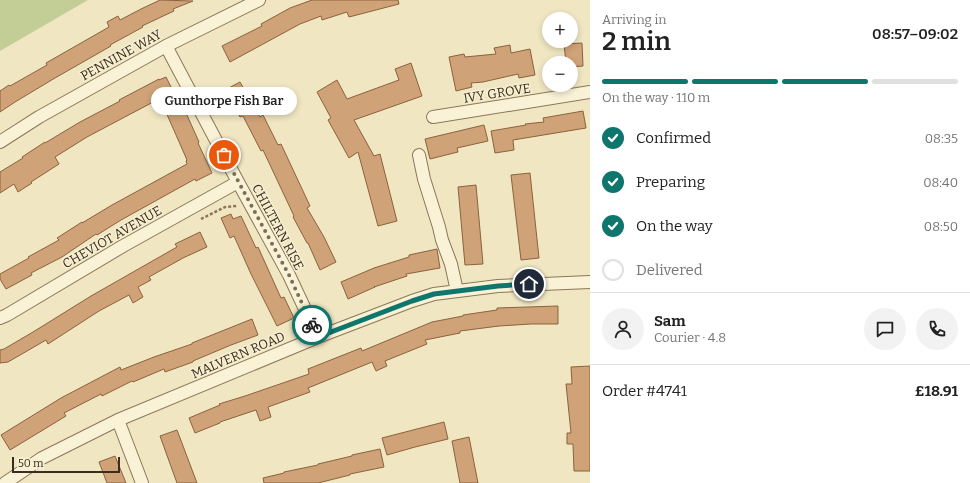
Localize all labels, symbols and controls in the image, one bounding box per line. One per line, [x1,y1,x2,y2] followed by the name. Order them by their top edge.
[542,12,578,92] map controls
[542,12,578,48] button: +
[602,12,667,27] text: Arriving in
[872,25,958,43] text: 08:57–09:02
[78,26,165,83] street label: PENNINE WAY
[602,26,671,57] text: 2 min
[542,56,578,92] button: −
[462,80,532,106] street label: IVY GROVE
[151,87,297,115] callout: Gunthorpe Fish Bar
[602,90,710,105] text: On the way · 110 m
[164,93,284,108] text: Gunthorpe Fish Bar
[602,127,624,149] icon: check
[636,129,711,147] text: Confirmed
[925,131,958,146] text: 08:35
[207,138,241,172] pin
[213,144,235,166] icon: bag
[602,171,624,193] icon: check
[636,173,705,191] text: Preparing
[923,175,958,190] text: 08:40
[249,181,307,273] street label: CHILTERN RISE
[60,203,164,271] street label: CHEVIOT AVENUE
[602,215,624,237] icon: check
[636,217,713,235] text: On the way
[924,219,958,234] text: 08:50
[636,261,703,279] text: Delivered
[512,267,546,301] pin
[518,273,540,295] icon: home
[292,305,332,345] courier
[602,308,644,350] button: person
[864,308,906,350] button: chat
[916,308,958,350] button: phone
[654,312,686,330] text: Sam
[301,314,323,336] icon: bike
[189,329,287,381] street label: MALVERN ROAD
[654,330,726,345] text: Courier · 4.8
[602,382,687,400] text: Order #4741
[915,382,958,400] text: £18.91
[12,455,120,474] scale bar
[18,457,44,470] text: 50 m

